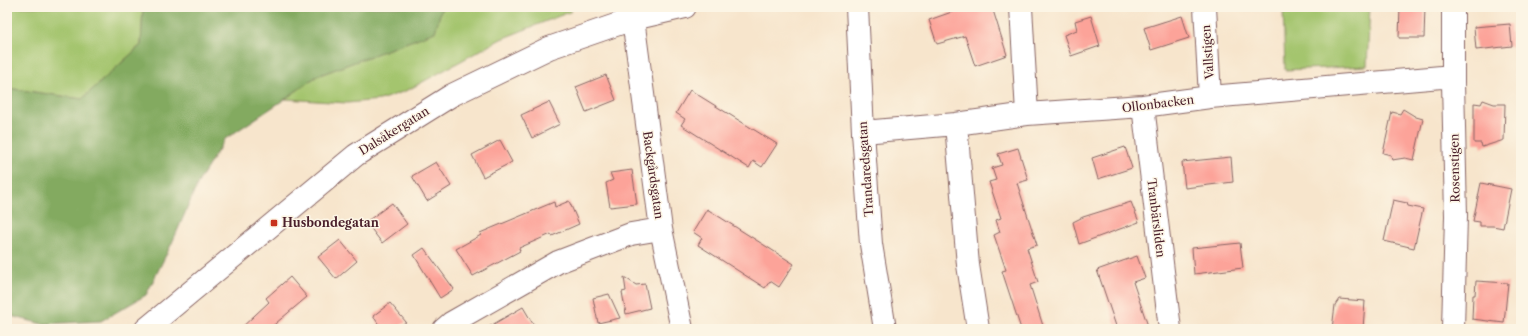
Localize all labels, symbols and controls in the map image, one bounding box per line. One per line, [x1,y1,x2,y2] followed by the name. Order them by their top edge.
[1198,24,1217,81] street label: Vallstigen
[1121,92,1195,115] street label: Ollonbacken
[356,103,432,158] street label: Dalsåkergatan
[855,120,876,217] street label: Trandaredsgatan
[640,130,667,220] street label: Backgårdsgatan
[1446,133,1463,203] street label: Rosenstigen
[1144,177,1169,259] street label: Tranbärsliden
[282,215,380,230] place label: Husbondegatan
[269,218,279,228] marker: Husbondegatan

